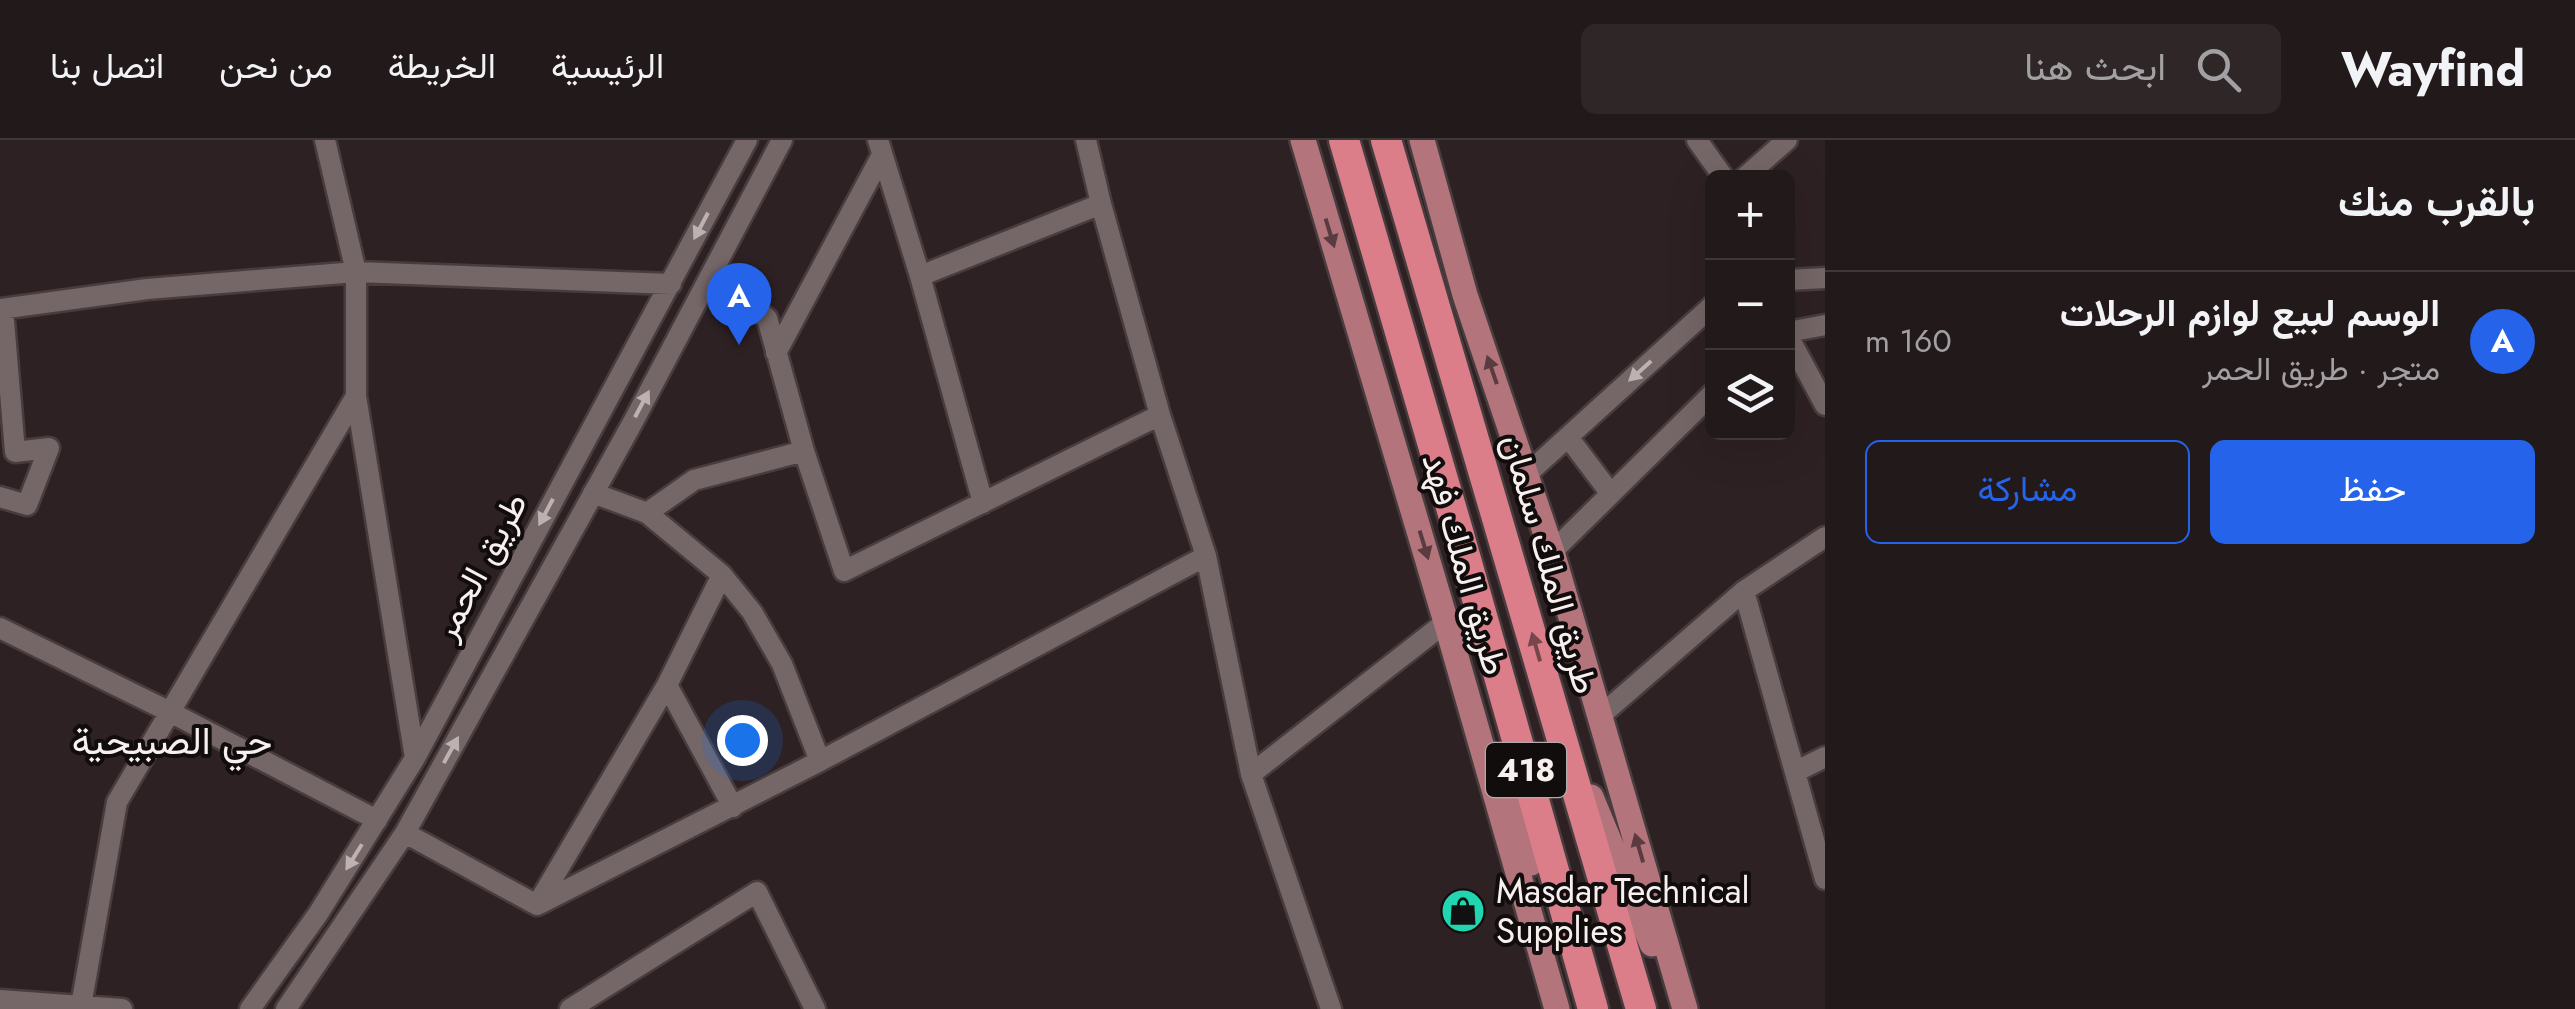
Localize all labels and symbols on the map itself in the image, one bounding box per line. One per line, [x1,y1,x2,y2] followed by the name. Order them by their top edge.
[693,212,710,241] one-way arrow
[1323,219,1338,249] one-way arrow
[706,262,772,345] pin: A
[1483,355,1498,385] one-way arrow
[1628,360,1653,382] one-way arrow
[634,390,651,419] one-way arrow
[1489,428,1611,700] street label: طريق الملك سلمان
[1409,447,1521,681] street label: طريق الملك فهد
[420,483,540,649] street label: طريق الحمر
[538,497,555,526] one-way arrow
[1417,530,1432,561] one-way arrow
[1527,631,1543,662] one-way arrow
[72,713,272,772] district label: حي الصبيحية
[717,715,768,766] your location
[443,735,460,764] one-way arrow
[1486,743,1566,797] road number: 418
[1631,832,1646,863] one-way arrow
[346,843,363,871] one-way arrow
[1496,866,1750,956] place label: Masdar Technical Supplies
[1440,888,1486,934] shop icon: Masdar Technical Supplies

